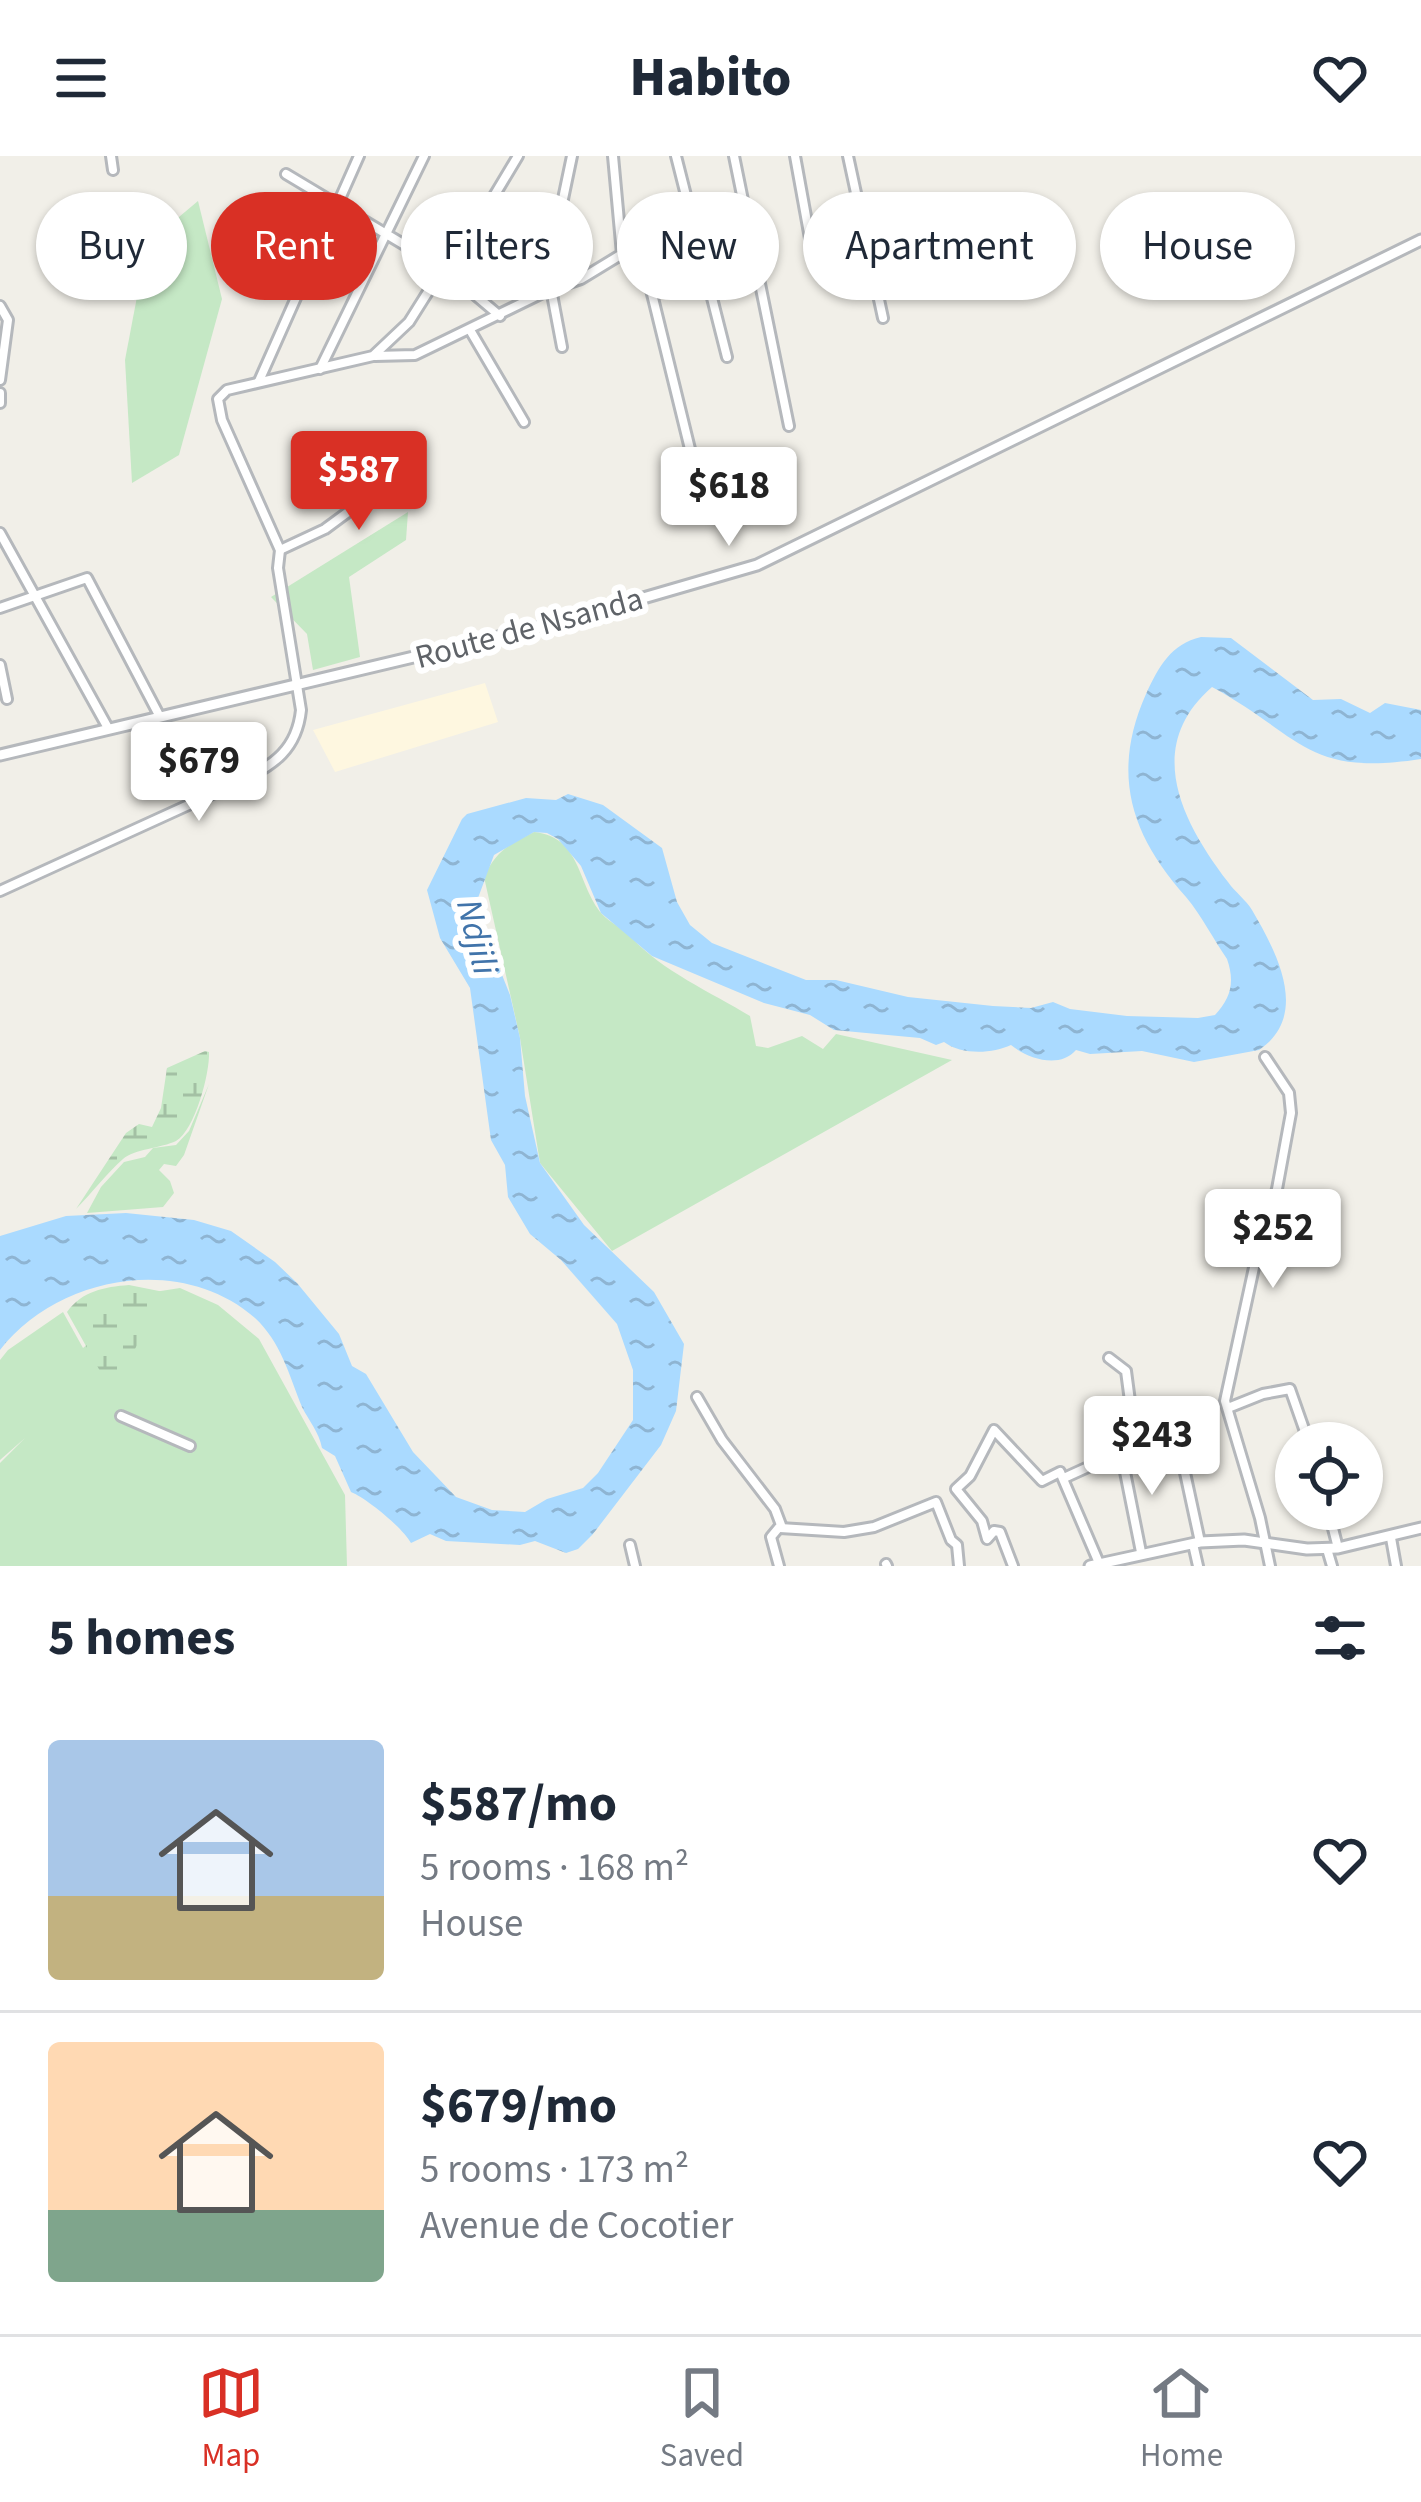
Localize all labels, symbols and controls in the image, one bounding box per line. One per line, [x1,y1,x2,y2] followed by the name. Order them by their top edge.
[630,40,791,117] text: Habito
[48,45,114,111] icon: menu
[1307,45,1373,111] icon: heart
[36,192,187,300] chip: Buy
[211,192,377,300] chip: Rent
[401,192,593,300] chip: Filters
[617,192,779,300] chip: New
[803,192,1076,300] chip: Apartment
[1100,192,1295,300] chip: House
[288,431,430,533] pin: $587
[318,442,400,498] text: $587
[658,447,800,549] pin: $618
[688,458,770,514] text: $618
[410,575,648,681] street label: Route de Nsanda
[128,722,270,824] pin: $679
[158,733,240,789] text: $679
[443,894,511,981] water label: Ndjili
[1202,1189,1344,1291] pin: $252
[1232,1200,1314,1256] text: $252
[1081,1396,1223,1498] pin: $243
[1111,1407,1193,1463] text: $243
[1275,1422,1383,1530] map controls
[1275,1422,1383,1530] button: locate
[48,1602,235,1674] text: 5 homes
[1307,1605,1373,1671] icon: filters
[420,1768,617,1840] text: $587/mo
[144,1788,288,1932] icon: home
[1307,1827,1373,1893] icon: heart
[420,1840,689,1896] text: 5 rooms · 168 m²
[420,1896,523,1952] text: House
[420,2070,617,2142] text: $679/mo
[144,2090,288,2234] icon: home
[1307,2129,1373,2195] icon: heart
[420,2142,689,2198] text: 5 rooms · 173 m²
[420,2198,733,2254] text: Avenue de Cocotier
[198,2360,264,2479] tab: Map
[660,2360,744,2479] tab: Saved
[1140,2360,1223,2479] tab: Home

